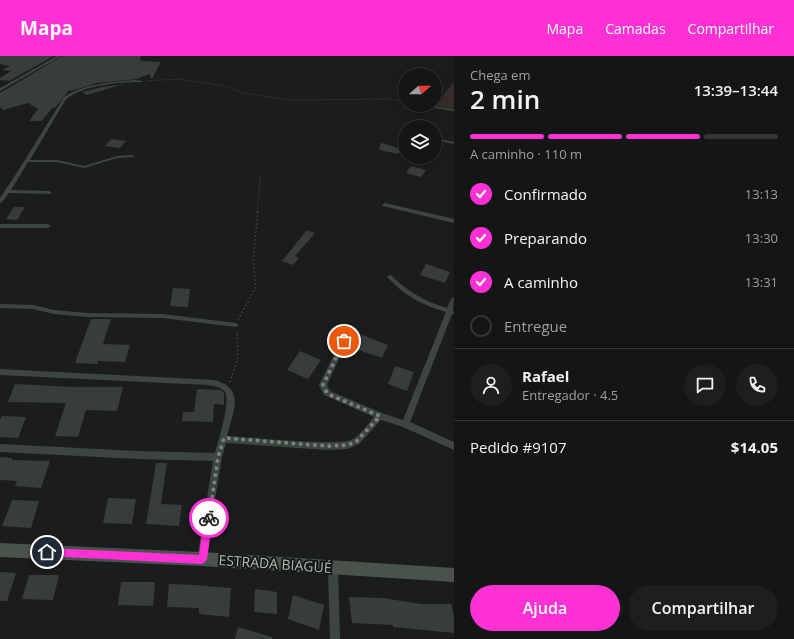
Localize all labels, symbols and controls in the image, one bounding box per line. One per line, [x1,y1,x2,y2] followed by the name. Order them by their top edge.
[20,15,73,41] text: Mapa
[547,19,583,38] text: Mapa
[605,19,666,38] text: Camadas
[688,19,774,38] text: Compartilhar
[470,66,530,84] text: Chega em
[398,68,442,112] north arrow
[398,68,442,164] map controls
[694,80,778,100] text: 13:39–13:44
[470,81,540,117] text: 2 min
[398,120,442,164] button: layers
[470,145,582,163] text: A caminho · 110 m
[470,183,492,205] icon: check
[504,184,587,204] text: Confirmado
[745,185,778,203] text: 13:13
[470,227,492,249] icon: check
[504,228,587,248] text: Preparando
[745,229,778,247] text: 13:30
[470,271,492,293] icon: check
[504,272,578,292] text: A caminho
[745,273,778,291] text: 13:31
[504,316,567,336] text: Entregue
[327,324,361,358] pin
[333,330,355,352] icon: bag
[470,364,512,406] button: person
[684,364,726,406] button: chat
[736,364,778,406] button: phone
[522,366,569,386] text: Rafael
[522,386,618,404] text: Entregador · 4.5
[470,437,567,457] text: Pedido #9107
[731,437,778,457] text: $14.05
[189,498,229,538] courier
[198,507,220,529] icon: bike
[30,535,64,569] pin
[36,541,58,563] icon: home
[218,550,332,577] street label: ESTRADA BIAGUÉ
[470,585,620,631] button: Ajuda
[628,585,778,631] button: Compartilhar

